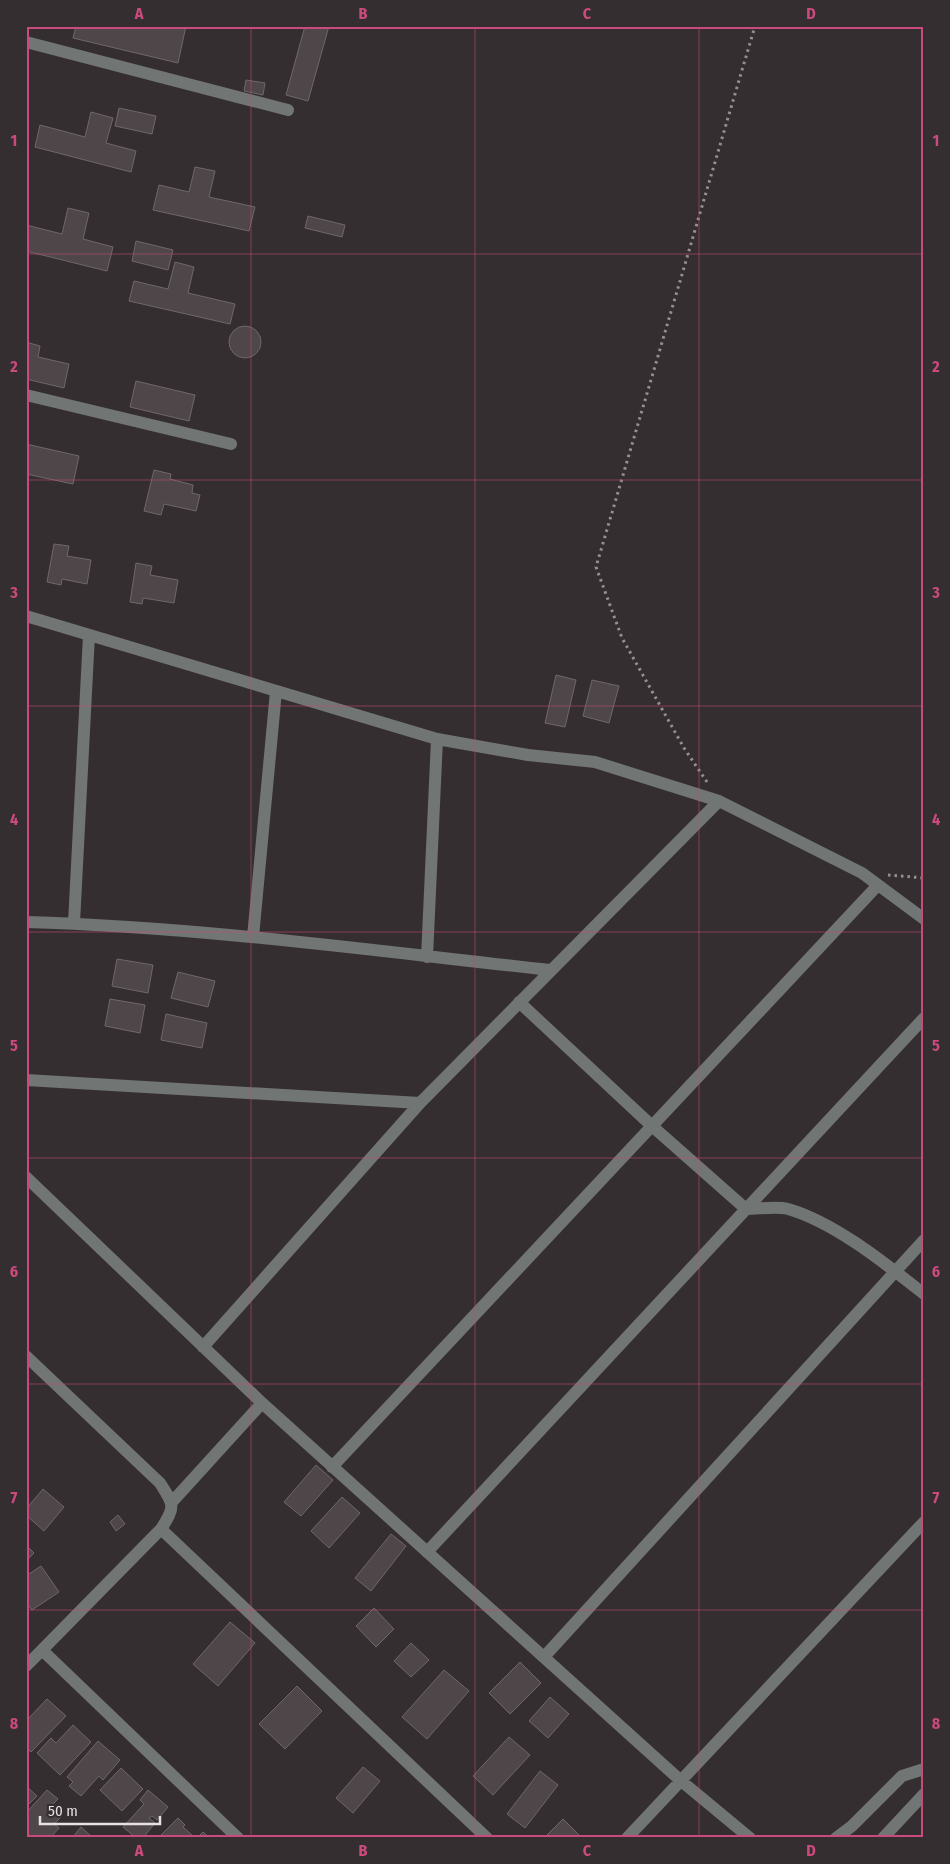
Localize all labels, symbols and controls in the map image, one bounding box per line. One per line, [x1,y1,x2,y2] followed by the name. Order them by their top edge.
[134,4,144,23] text: A
[359,4,368,23] text: B
[583,4,592,23] text: C
[806,4,816,23] text: D
[11,131,17,150] text: 1
[933,131,939,150] text: 1
[9,357,18,376] text: 2
[931,357,940,376] text: 2
[9,583,18,602] text: 3
[931,583,940,602] text: 3
[10,810,18,829] text: 4
[932,810,940,829] text: 4
[10,1036,18,1055] text: 5
[932,1036,940,1055] text: 5
[10,1262,18,1281] text: 6
[932,1262,940,1281] text: 6
[11,1488,18,1507] text: 7
[933,1488,940,1507] text: 7
[10,1714,19,1733] text: 8
[932,1714,941,1733] text: 8
[40,1794,160,1826] scale bar
[48,1802,78,1820] text: 50 m
[134,1841,144,1860] text: A
[359,1841,368,1860] text: B
[583,1841,592,1860] text: C
[806,1841,816,1860] text: D

